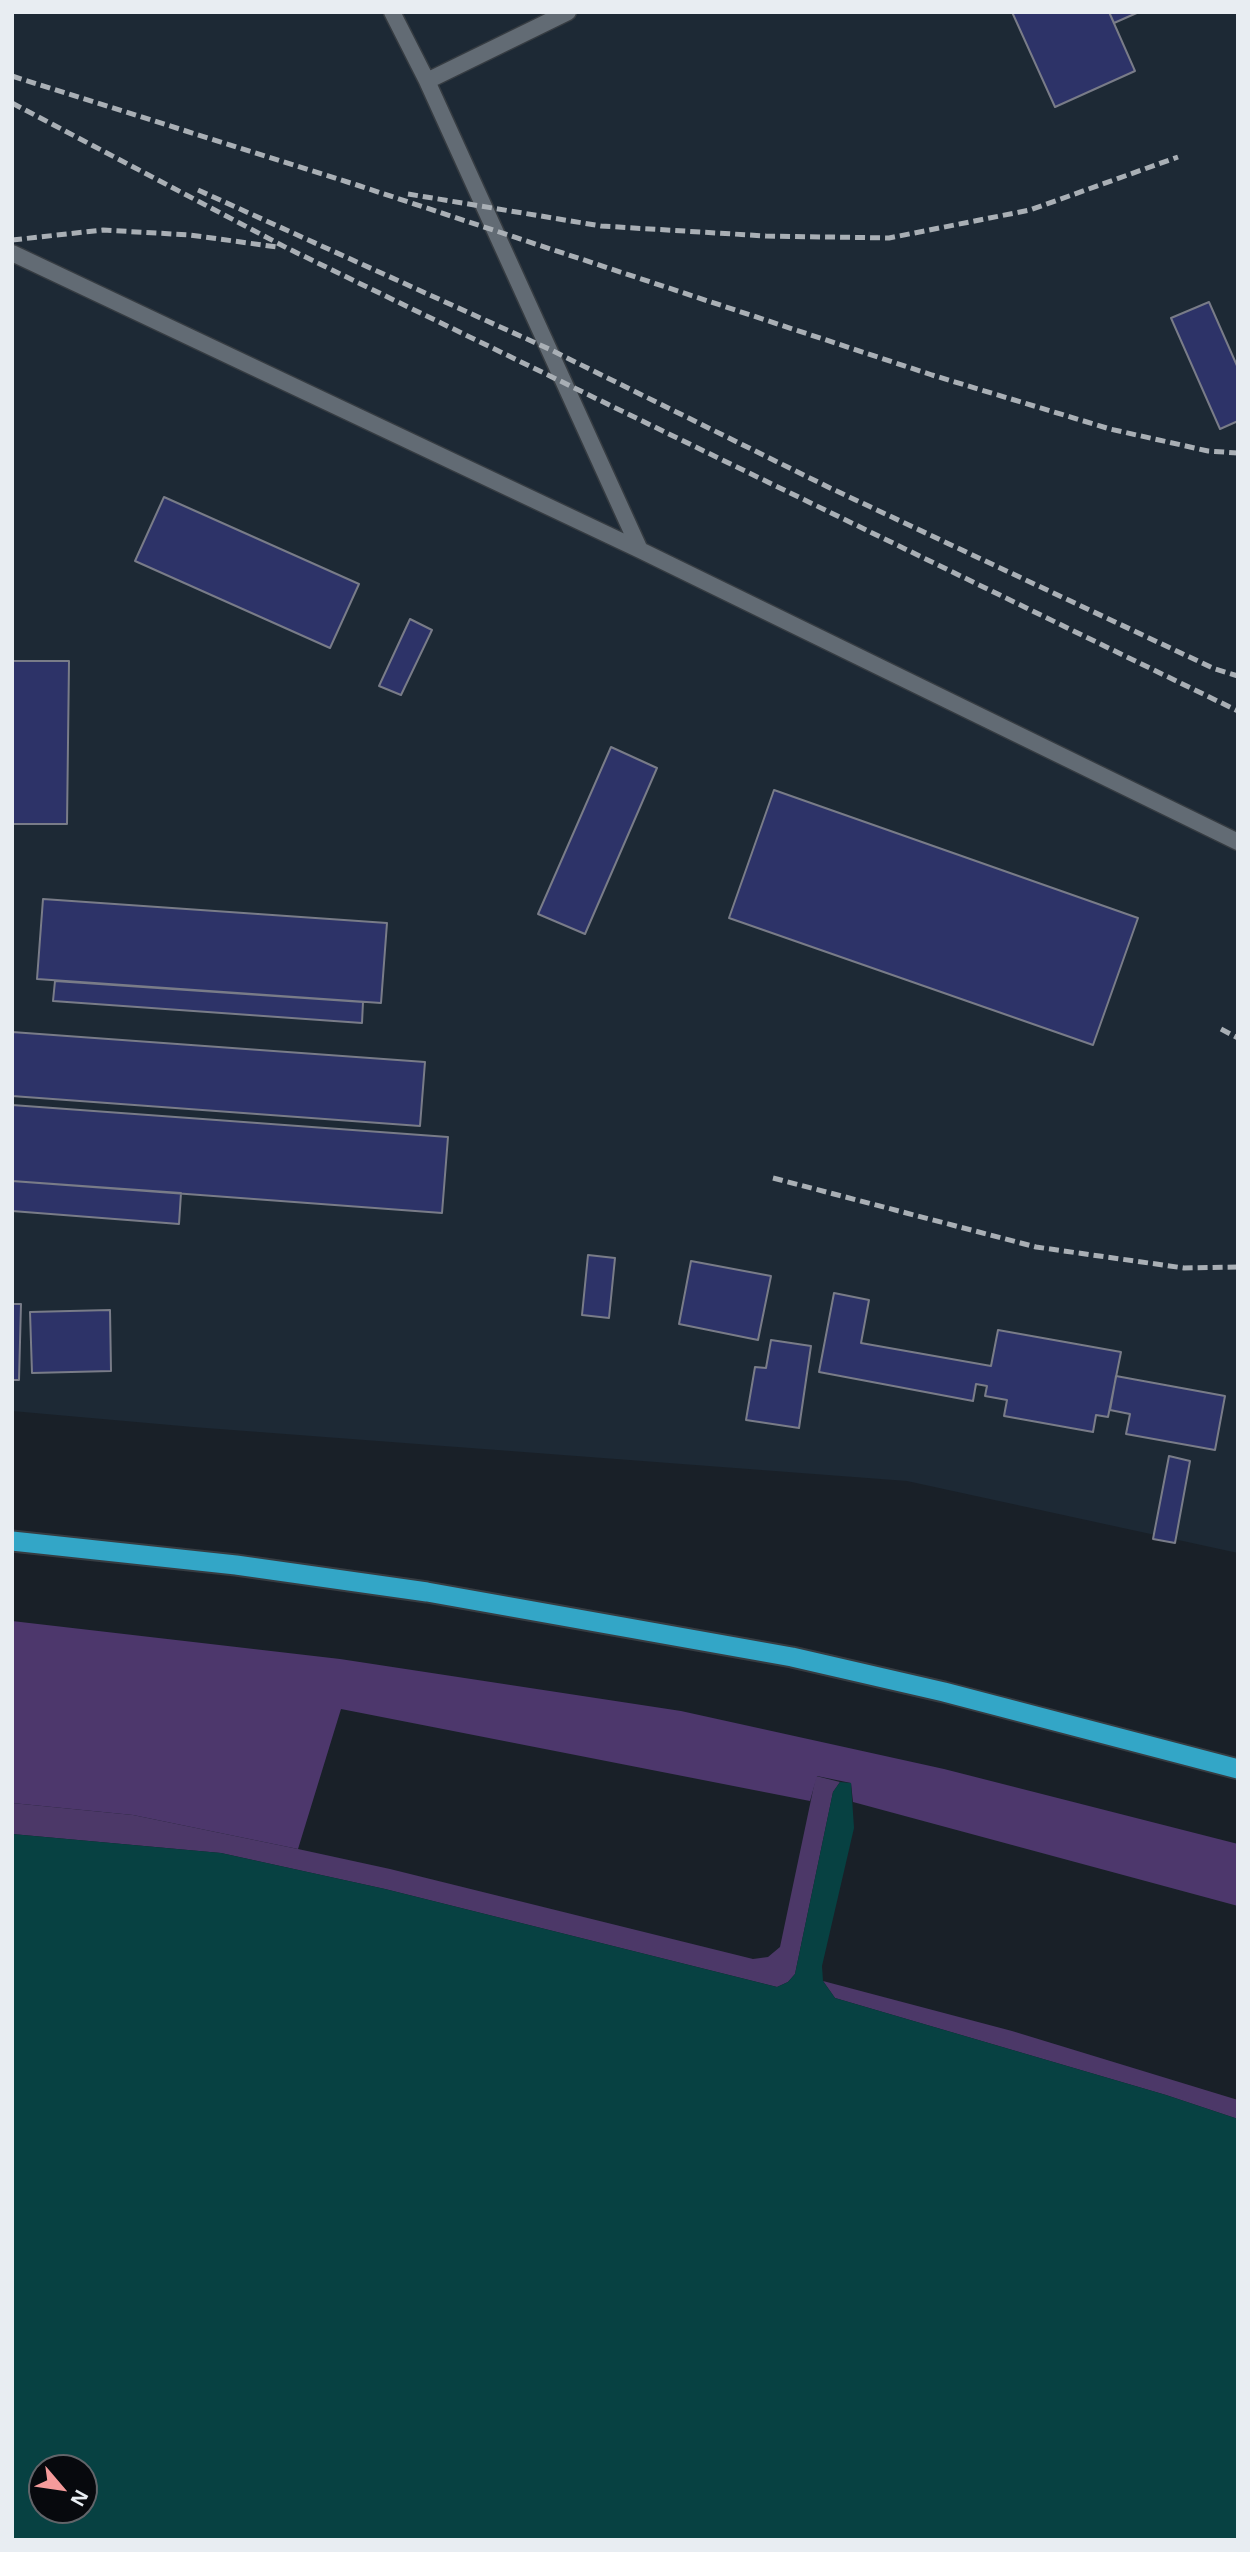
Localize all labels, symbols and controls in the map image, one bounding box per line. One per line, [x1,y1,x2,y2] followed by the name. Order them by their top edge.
[28,2454,98,2524] north arrow
[65,2485,95,2511] text: N

